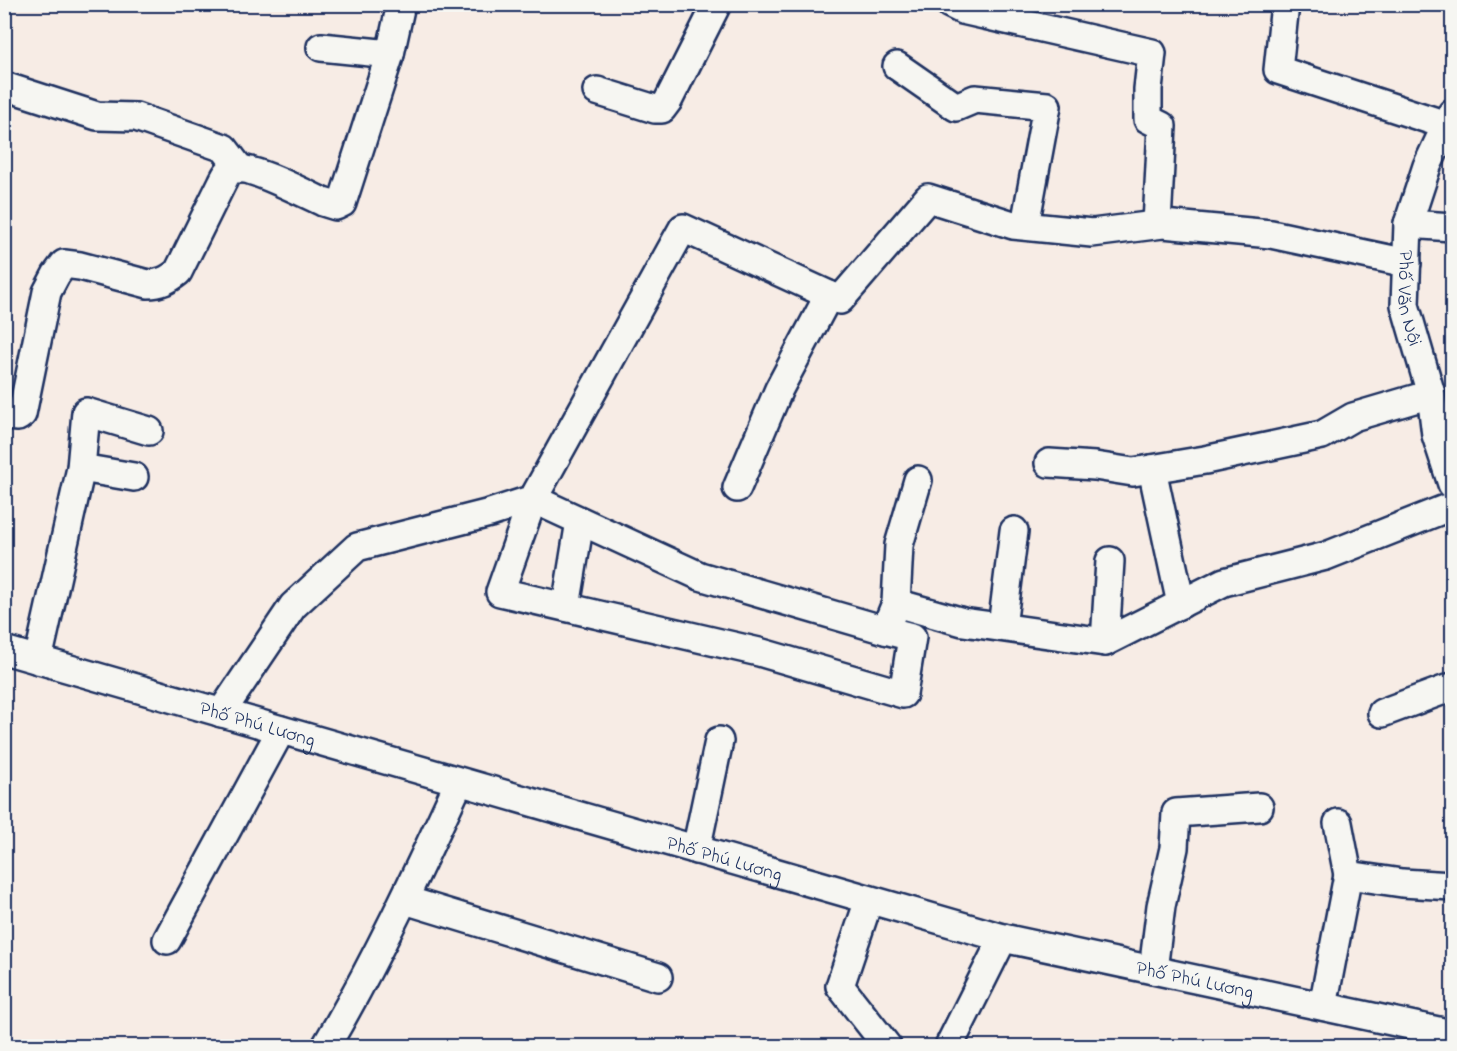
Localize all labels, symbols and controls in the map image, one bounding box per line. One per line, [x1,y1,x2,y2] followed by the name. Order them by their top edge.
[1388,249,1428,350] street label: Phố Văn Nội
[195,695,318,757] street label: Phố Phú Lương
[662,830,785,892] street label: Phố Phú Lương
[1133,955,1256,1009] street label: Phố Phú Lương

